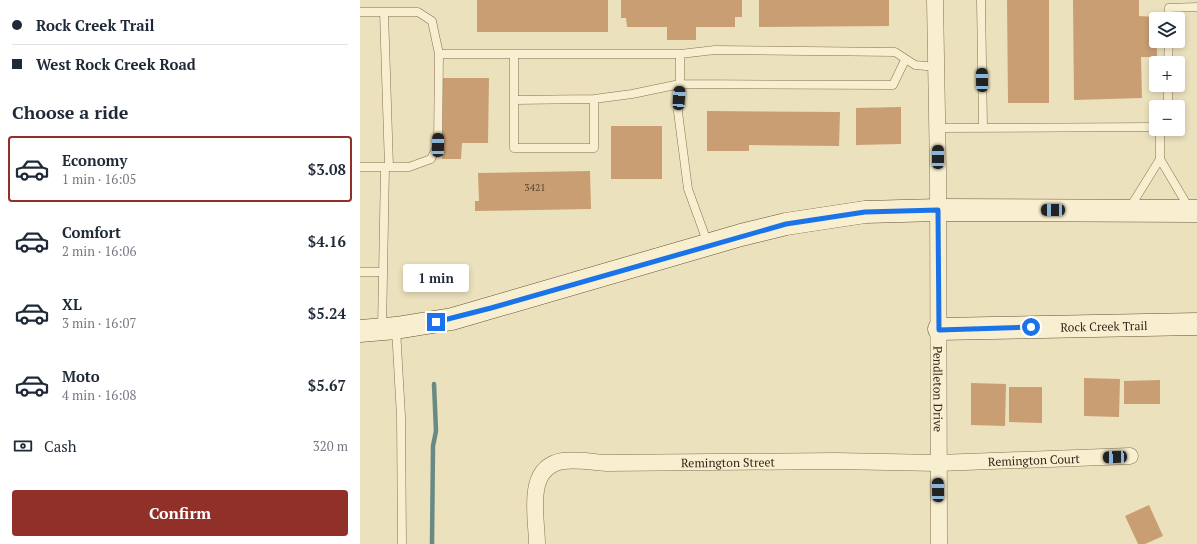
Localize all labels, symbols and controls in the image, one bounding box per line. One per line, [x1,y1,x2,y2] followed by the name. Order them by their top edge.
[1149,12,1185,136] map controls
[1149,12,1185,48] button: layers
[36,15,155,35] text: Rock Creek Trail
[36,54,196,74] text: West Rock Creek Road
[1149,56,1185,92] button: +
[976,68,988,92] car
[672,86,686,110] car
[12,100,128,124] text: Choose a ride
[1149,100,1185,136] button: −
[432,133,444,157] car
[932,145,944,169] car
[62,150,127,170] text: Economy
[14,151,50,187] icon: car
[308,159,346,179] text: $3.08
[62,170,136,188] text: 1 min · 16:05
[524,181,546,194] house number: 3421
[1041,204,1065,216] car
[62,222,121,242] text: Comfort
[14,223,50,259] icon: car
[308,231,346,251] text: $4.16
[62,242,136,260] text: 2 min · 16:06
[403,264,469,292] callout: 1 min
[418,269,454,287] text: 1 min
[62,294,82,314] text: XL
[14,295,50,331] icon: car
[308,303,346,323] text: $5.24
[427,313,445,331] route end
[62,314,136,332] text: 3 min · 16:07
[1060,317,1148,334] street label: Rock Creek Trail
[1022,318,1040,336] route start
[931,346,946,432] street label: Pendleton Drive
[62,366,100,386] text: Moto
[14,367,50,403] icon: car
[308,375,346,395] text: $5.67
[62,386,136,404] text: 4 min · 16:08
[12,435,34,457] icon: cash
[44,436,77,456] text: Cash
[313,437,348,455] text: 320 m
[988,450,1081,469] street label: Remington Court
[1103,451,1127,463] car
[681,454,776,470] street label: Remington Street
[932,478,944,502] car
[12,490,348,536] button: Confirm

